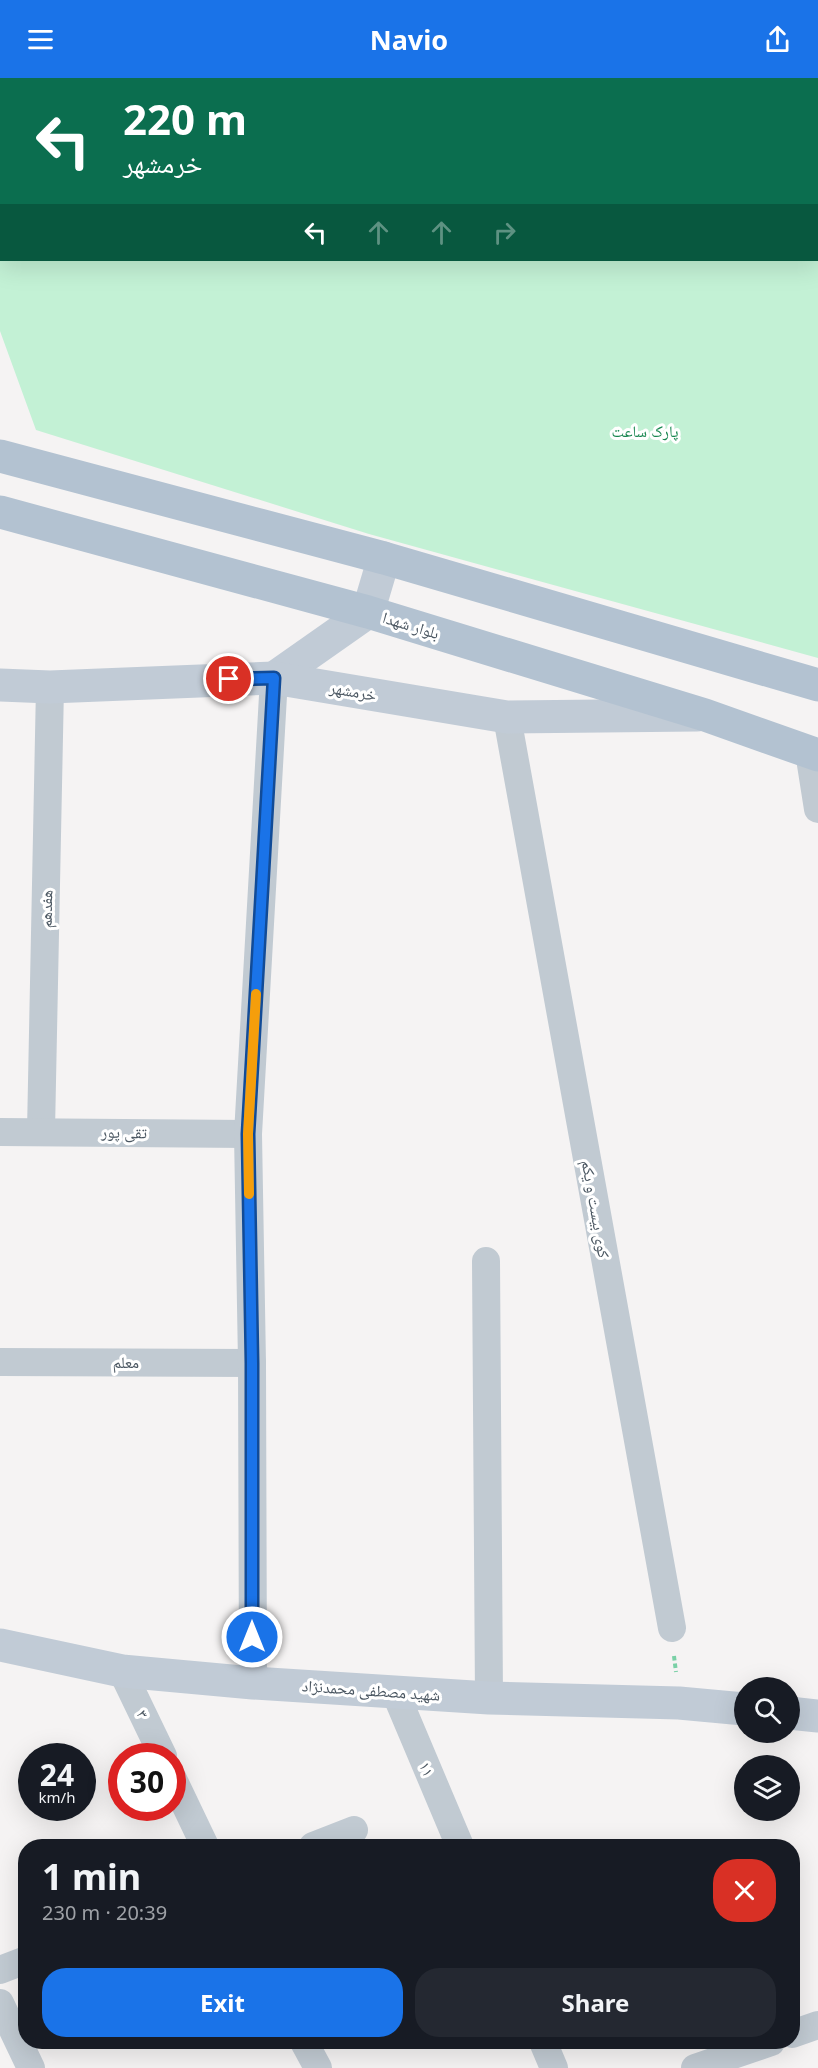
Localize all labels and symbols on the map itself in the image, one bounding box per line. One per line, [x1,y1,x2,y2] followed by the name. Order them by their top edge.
[611,420,679,442] park label: پارک ساعت
[380,606,442,644] street label: بلوار شهدا
[203,653,254,704] pin
[327,676,378,706] street label: خرمشهر
[35,890,57,928] street label: هفدهم
[100,1121,147,1143] street label: تقی پور
[577,1158,615,1260] street label: کوی بیست و یکم
[113,1351,139,1373] street label: معلم
[220,1605,284,1669] position arrow
[301,1674,441,1706] street label: شهید مصطفی محمدنژاد
[132,1706,154,1722] street label: ۳
[108,1743,186,1821] speed limit sign: 30
[414,1758,440,1780] street label: ۱۱

